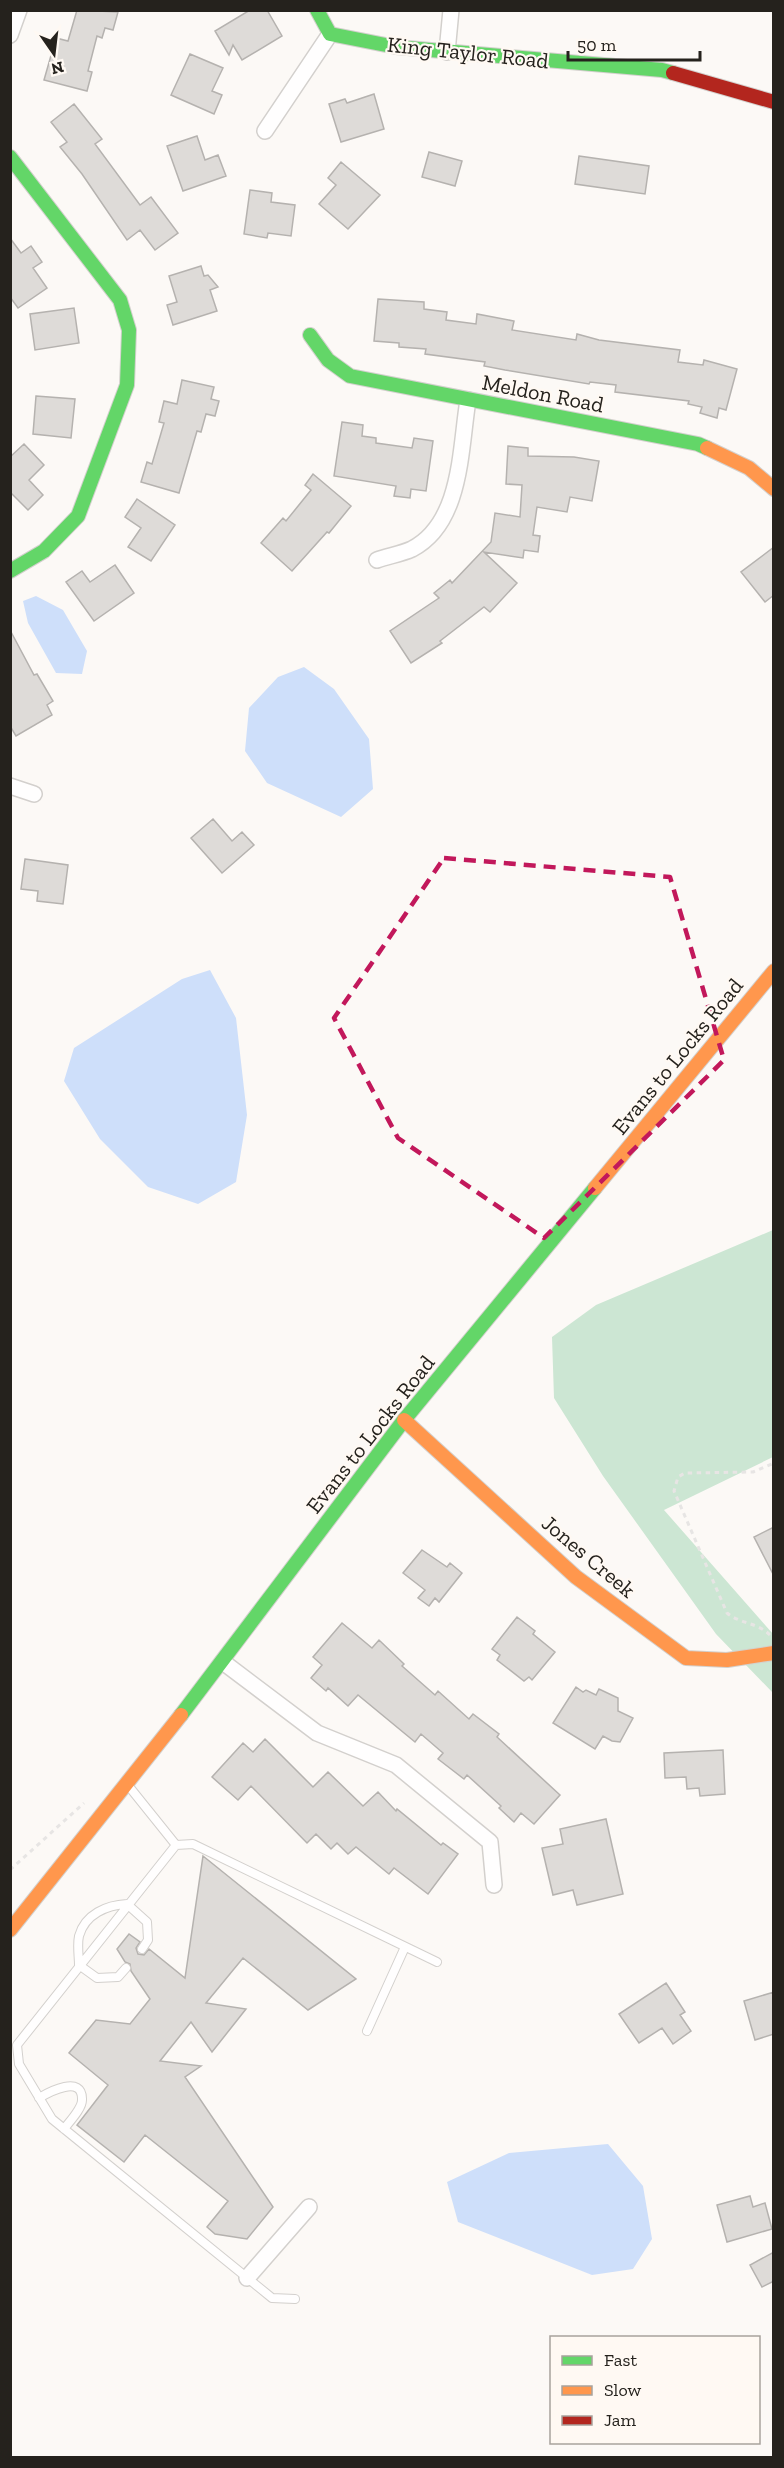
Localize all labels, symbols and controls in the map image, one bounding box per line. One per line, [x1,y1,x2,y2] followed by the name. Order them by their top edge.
[24,24,84,84] north arrow
[568,24,700,62] scale bar
[386,31,550,74] street label: King Taylor Road
[577,34,617,56] text: 50 m
[49,57,66,79] text: N
[480,368,606,419] street label: Meldon Road
[606,973,749,1140] street label: Evans to Locks Road
[300,1350,441,1519] street label: Evans to Locks Road
[536,1509,641,1604] street label: Jones Creek
[550,2336,760,2444] legend
[604,2349,637,2371] text: Fast
[604,2379,641,2401] text: Slow
[604,2409,636,2431] text: Jam

